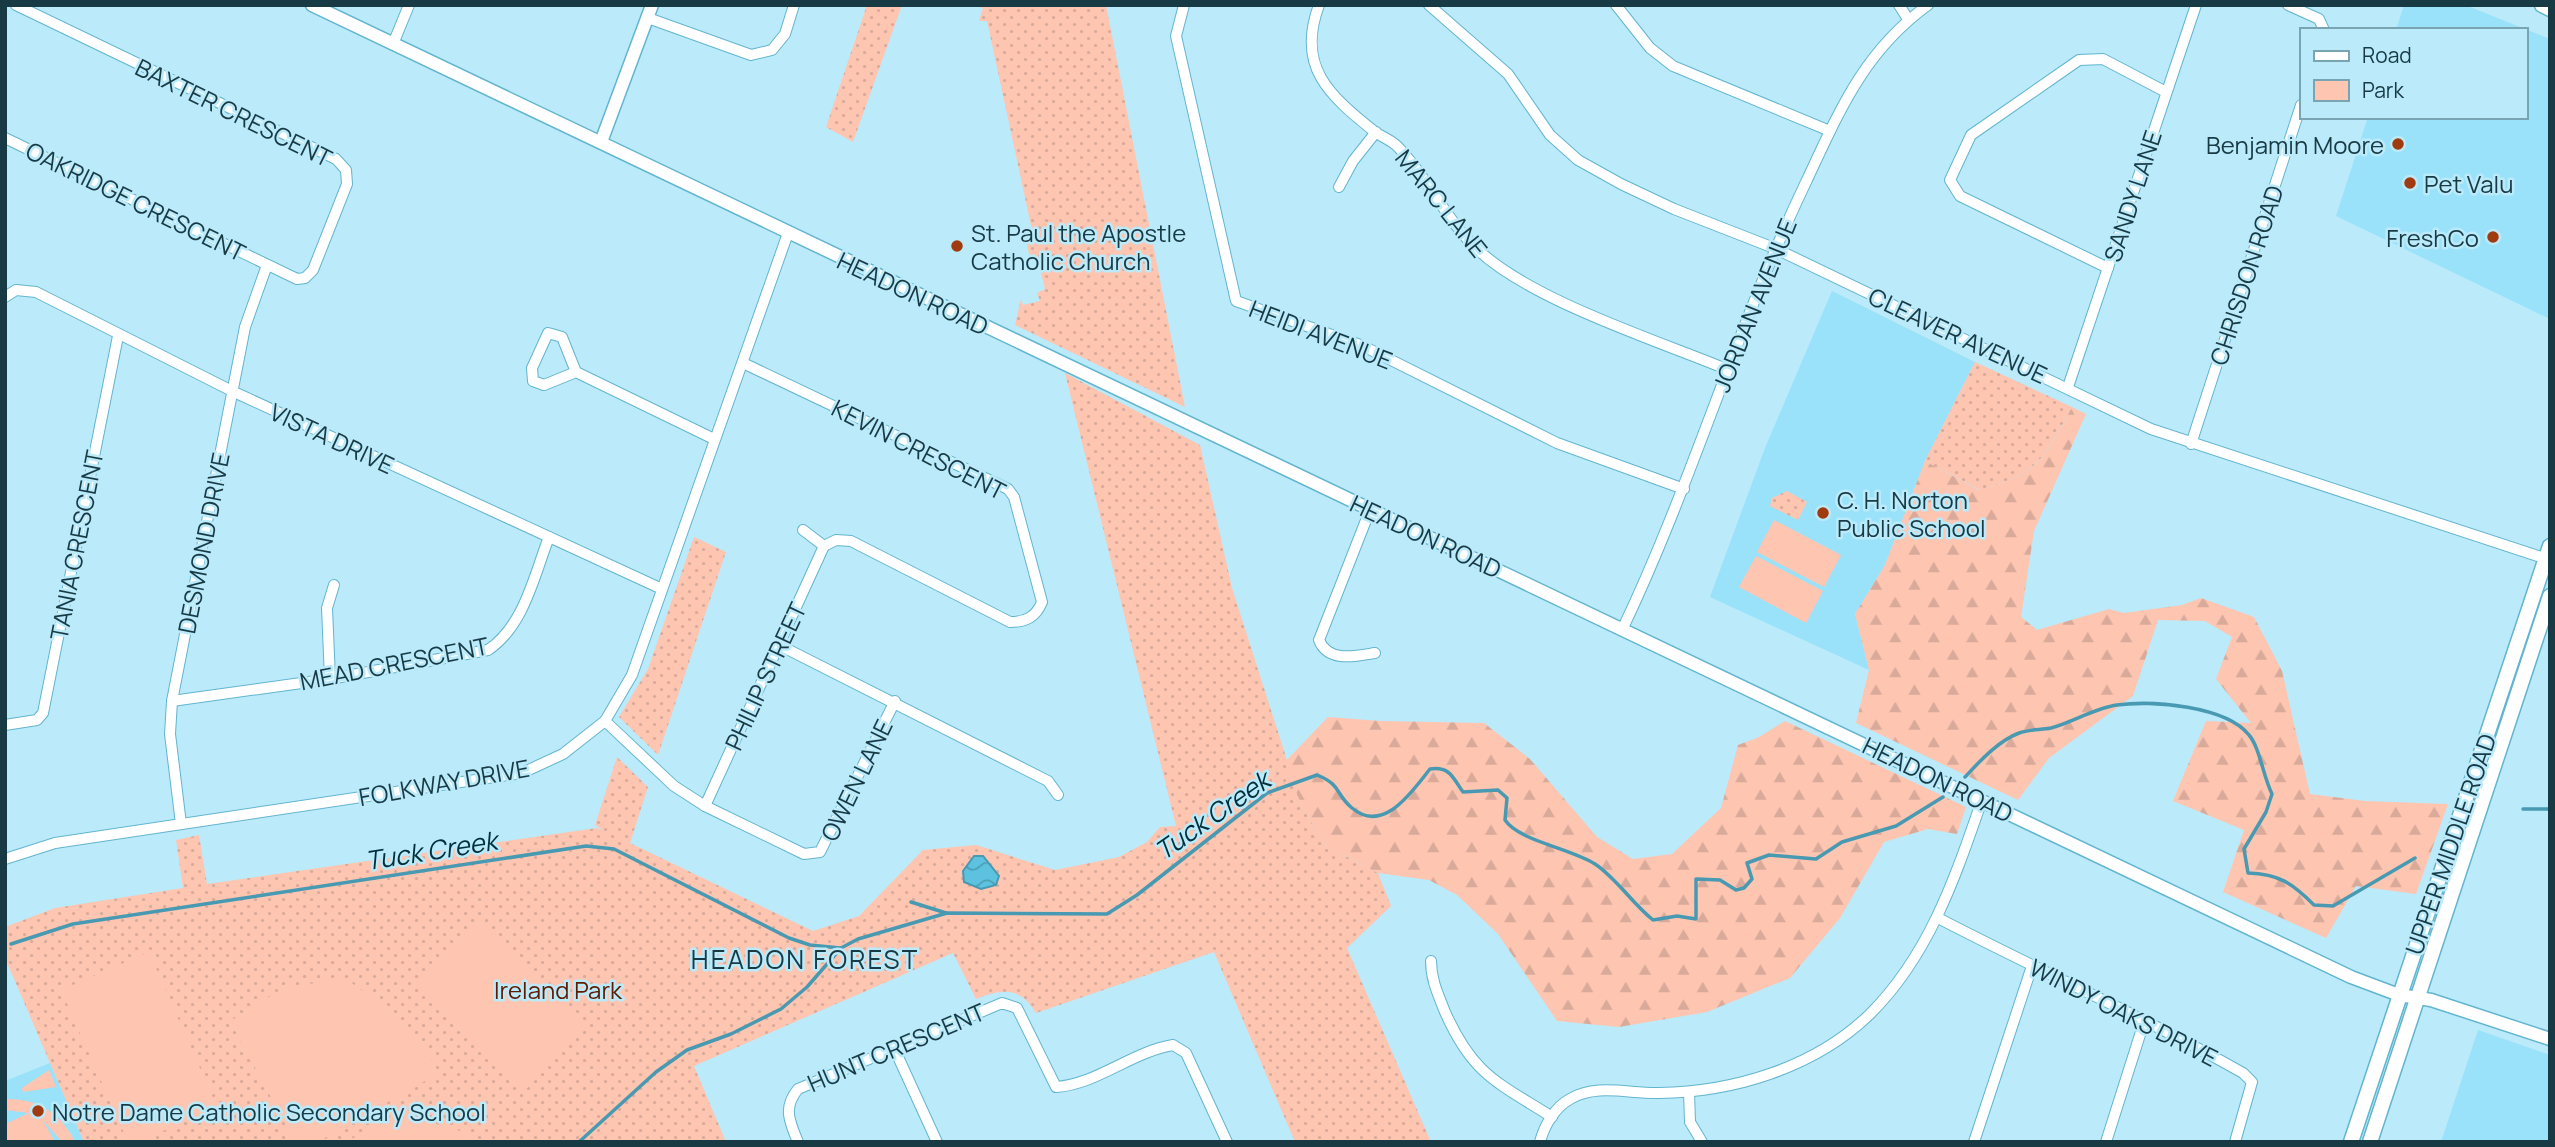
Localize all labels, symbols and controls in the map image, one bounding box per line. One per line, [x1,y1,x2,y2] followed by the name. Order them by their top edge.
[2300,28,2527,119] legend
[2362,41,2412,69] text: Road
[130,50,339,174] street label: BAXTER CRESCENT
[2362,76,2404,104] text: Park
[2095,126,2169,266] street label: SANDY LANE
[2206,128,2384,161] place label: Benjamin Moore
[21,133,252,269] street label: OAKRIDGE CRESCENT
[2390,136,2406,152] marker: Benjamin Moore
[1388,142,1496,264] street label: MARC LANE
[2424,167,2513,200] place label: Pet Valu
[2402,175,2418,191] marker: Pet Valu
[2201,181,2291,369] street label: CHRISDON ROAD
[1704,213,1804,397] street label: JORDAN AVENUE
[971,216,1186,277] place label: St. Paul the Apostle Catholic Church
[2386,221,2479,254] place label: FreshCo
[2485,229,2501,245] marker: FreshCo
[949,238,965,254] marker: St. Paul the Apostle Catholic Church
[832,244,994,342] street label: HEADON ROAD
[1863,279,2053,391] street label: CLEAVER AVENUE
[1245,292,1397,376] street label: HEIDI AVENUE
[826,391,1012,507] street label: KEVIN CRESCENT
[264,395,400,481] street label: VISTA DRIVE
[41,447,111,643] street label: TANIA CRESCENT
[169,450,237,636] street label: DESMOND DRIVE
[1837,483,1986,544] place label: C. H. Norton Public School
[1345,487,1507,585] street label: HEADON ROAD
[1815,505,1831,521] marker: C. H. Norton Public School
[716,596,814,755] street label: PHILIP STREET
[297,628,492,697] street label: MEAD CRESCENT
[812,714,900,846] street label: OWEN LANE
[1857,728,2019,830] street label: HEADON ROAD
[2397,729,2503,959] street label: UPPER MIDDLE ROAD
[356,751,532,813] street label: FOLKWAY DRIVE
[1147,760,1280,868] water label: Tuck Creek
[362,821,504,878] water label: Tuck Creek
[691,941,919,977] district label: HEADON FOREST
[2024,950,2224,1074] street label: WINDY OAKS DRIVE
[494,973,623,1006] park label: Ireland Park
[802,994,990,1099] street label: HUNT CRESCENT
[52,1095,486,1128] place label: Notre Dame Catholic Secondary School
[30,1103,46,1119] marker: Notre Dame Catholic Secondary School

